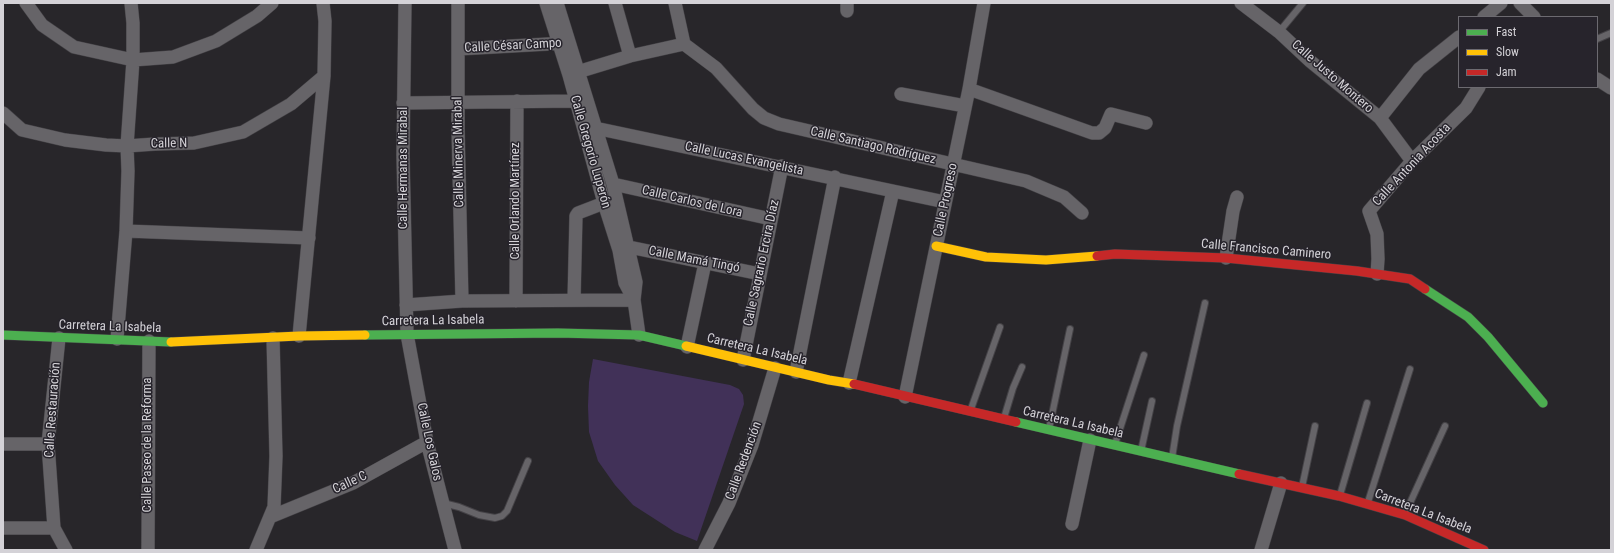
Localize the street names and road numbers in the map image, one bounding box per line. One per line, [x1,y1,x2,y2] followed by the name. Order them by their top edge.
[464,36,562,56] street label: Calle César Campo
[1288,37,1376,117] street label: Calle Justo Montero
[566,94,614,210] street label: Calle Gregorio Luperón
[450,96,468,208] street label: Calle Minerva Mirabal
[396,107,412,229] street label: Calle Hermanas Mirabal
[1370,120,1454,210] street label: Calle Antonia Acosta
[809,124,937,168] street label: Calle Santiago Rodríguez
[151,136,187,152] street label: Calle N
[683,139,805,179] street label: Calle Lucas Evangelista
[508,142,524,260] street label: Calle Orlando Martínez
[931,162,961,238] street label: Calle Progreso
[640,183,744,221] street label: Calle Carlos de Lora
[741,198,783,328] street label: Calle Sagrario Ercira Díaz
[1200,237,1332,263] street label: Calle Francisco Caminero
[647,244,741,276] street label: Calle Mamá Tingó
[381,312,485,330] street label: Carretera La Isabela
[58,317,162,337] street label: Carretera La Isabela
[705,331,809,369] street label: Carretera La Isabela
[42,362,64,458] street label: Calle Restauración
[140,378,156,512] street label: Calle Paseo de la Reforma
[413,401,445,483] street label: Calle Los Galos
[1021,404,1125,442] street label: Carretera La Isabela
[723,420,765,502] street label: Calle Redención
[330,468,370,498] street label: Calle C
[1372,486,1474,538] street label: Carretera La Isabela

